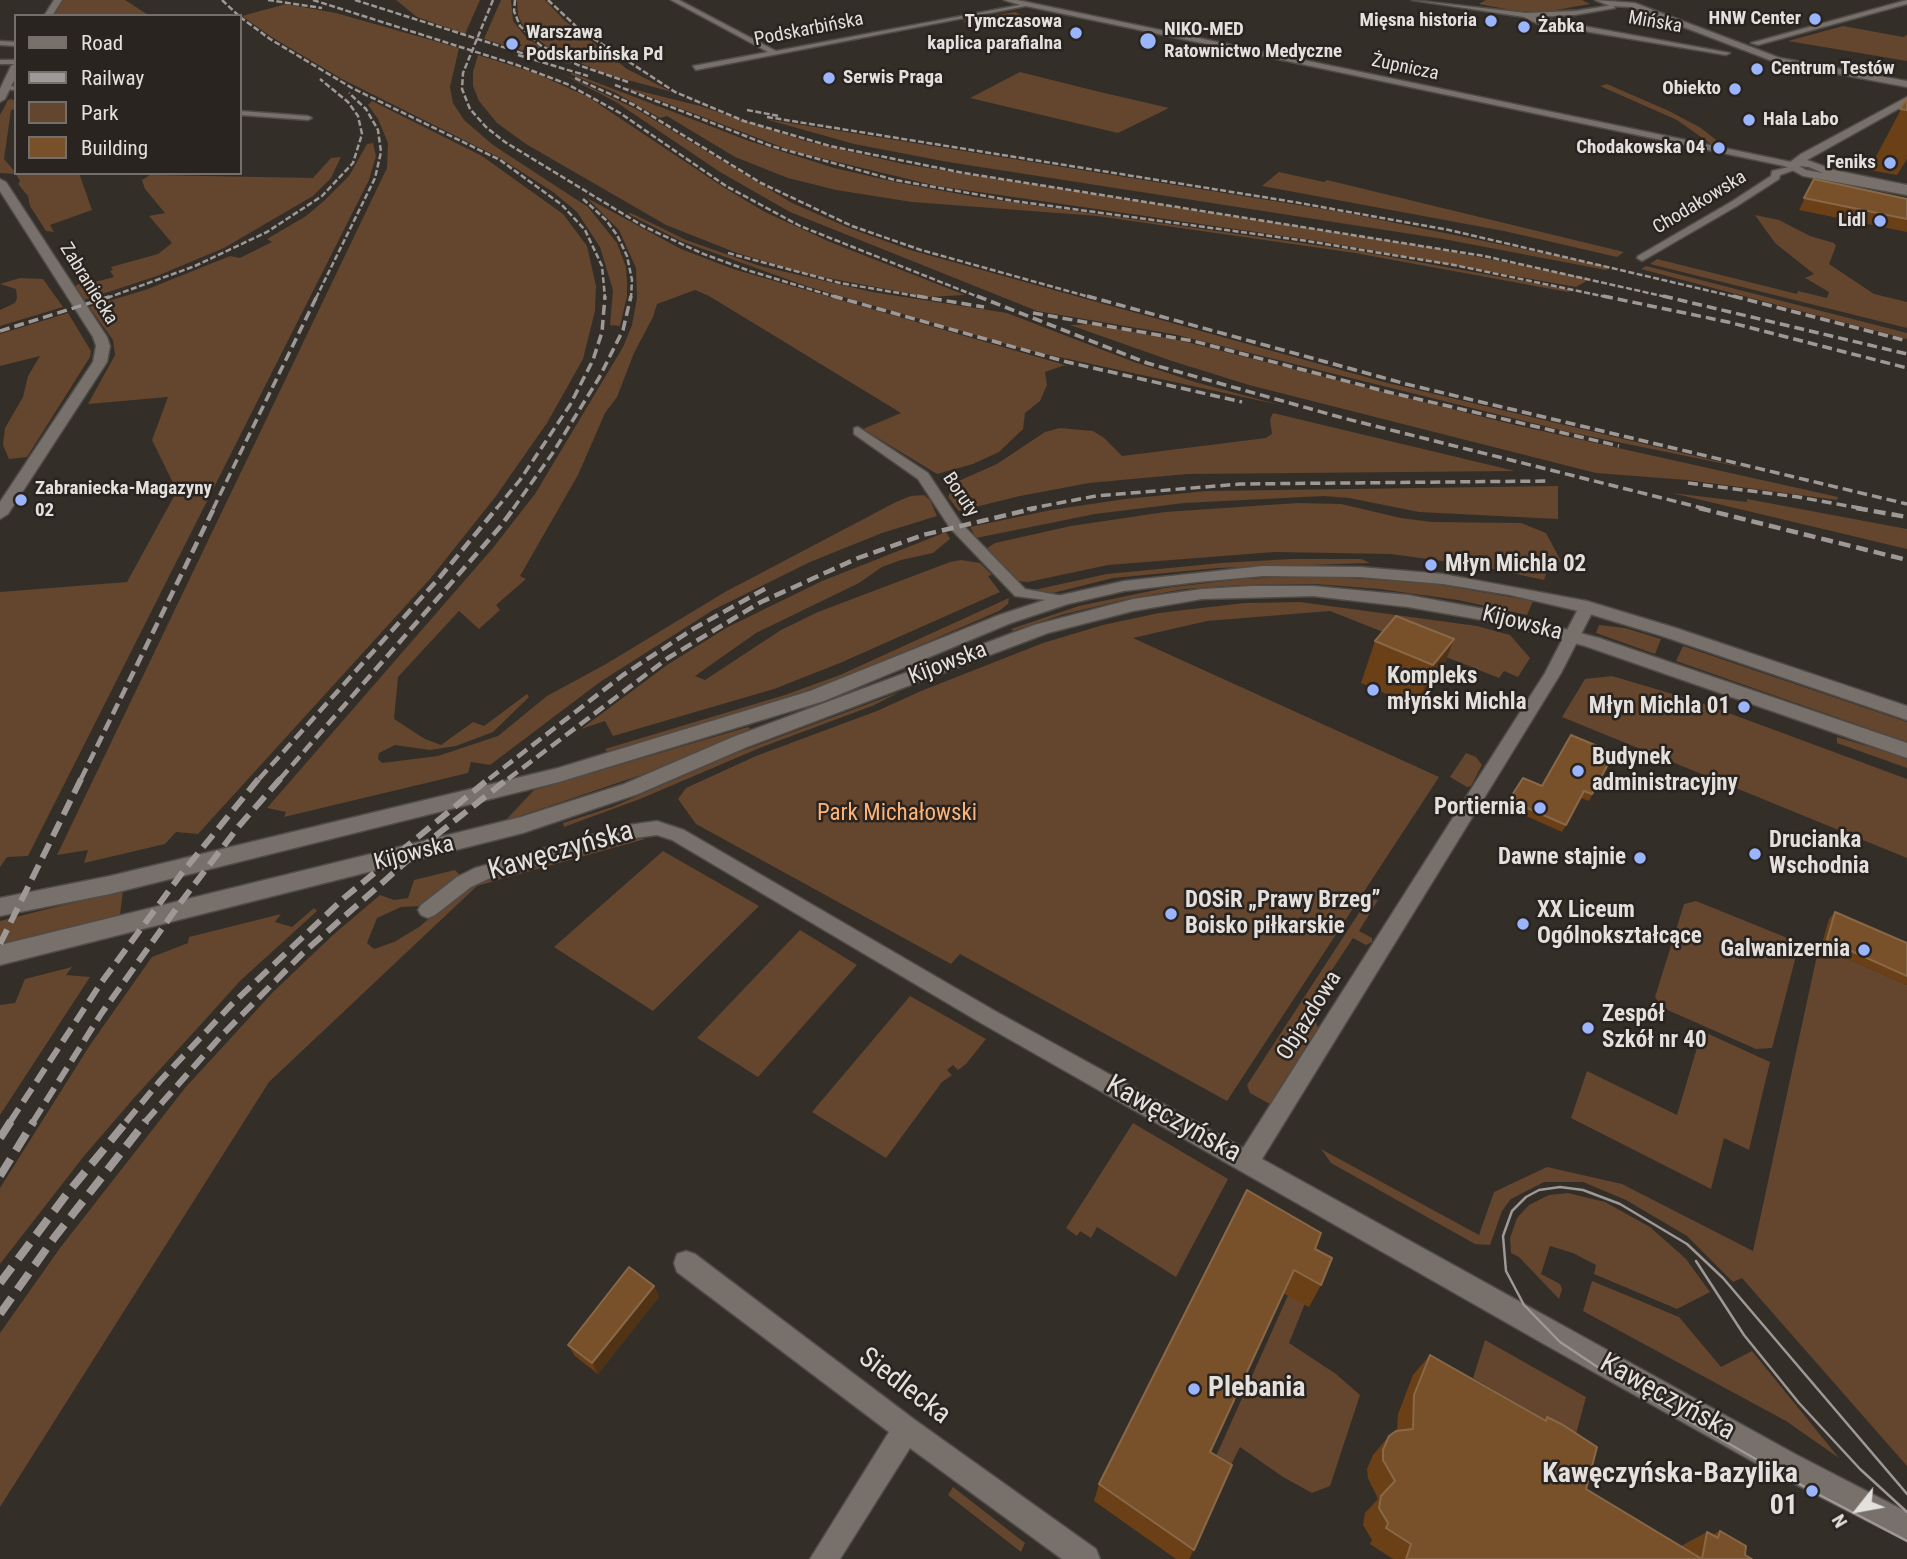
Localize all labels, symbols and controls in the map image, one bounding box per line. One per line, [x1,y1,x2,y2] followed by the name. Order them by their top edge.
[1626,7,1684,39] street label: Mińska
[752,8,866,52] street label: Podskarbińska
[1709,8,1801,30] place label: HNW Center
[1360,10,1477,32] place label: Mięsna historia
[927,11,1062,55] place label: Tymczasowa kaplica parafialna
[1807,11,1823,27] marker: HNW Center
[1483,13,1499,29] marker: Mięsna historia
[14,14,242,175] legend
[1538,16,1584,38] place label: Żabka
[1164,19,1342,63] place label: NIKO-MED Ratownictwo Medyczne
[1516,19,1532,35] marker: Żabka
[526,22,663,66] place label: Warszawa Podskarbińska Pd
[1068,25,1084,41] marker: Tymczasowa kaplica parafialna
[81,31,123,55] text: Road
[1138,31,1158,51] marker: NIKO-MED Ratownictwo Medyczne
[504,36,520,52] marker: Warszawa Podskarbińska Pd
[1369,50,1441,86] street label: Żupnicza
[1771,58,1894,80] place label: Centrum Testów
[1749,61,1765,77] marker: Centrum Testów
[81,66,144,90] text: Railway
[843,67,943,89] place label: Serwis Praga
[821,70,837,86] marker: Serwis Praga
[1662,78,1721,100] place label: Obiekto
[1727,81,1743,97] marker: Obiekto
[81,101,118,125] text: Park
[1763,109,1839,131] place label: Hala Labo
[1741,112,1757,128] marker: Hala Labo
[81,136,148,160] text: Building
[1576,137,1705,159] place label: Chodakowska 04
[1711,140,1727,156] marker: Chodakowska 04
[1826,152,1876,174] place label: Feniks
[1882,155,1898,171] marker: Feniks
[1649,166,1751,240] street label: Chodakowska
[1838,210,1866,232] place label: Lidl
[1872,213,1888,229] marker: Lidl
[54,239,122,329] street label: Zabraniecka
[937,469,983,521] street label: Boruty
[35,478,212,522] place label: Zabraniecka-Magazyny 02
[13,492,29,508] marker: Zabraniecka-Magazyny 02
[1445,551,1586,579] place label: Młyn Michla 02
[1423,557,1439,573] marker: Młyn Michla 02
[1479,601,1565,647] street label: Kijowska
[905,637,991,691] street label: Kijowska
[1387,663,1526,717] place label: Kompleks młyński Michla
[1365,682,1381,698] marker: Kompleks młyński Michla
[1589,693,1730,721] place label: Młyn Michla 01
[1736,699,1752,715] marker: Młyn Michla 01
[1592,744,1738,798] place label: Budynek administracyjny
[1570,763,1586,779] marker: Budynek administracyjny
[1434,794,1526,822] place label: Portiernia
[817,800,977,828] park label: Park Michałowski
[1532,800,1548,816] marker: Portiernia
[485,815,637,889] street label: Kawęczyńska
[1769,827,1869,881] place label: Drucianka Wschodnia
[371,831,457,877] street label: Kijowska
[1498,844,1626,872] place label: Dawne stajnie
[1747,846,1763,862] marker: Drucianka Wschodnia
[1632,850,1648,866] marker: Dawne stajnie
[1185,887,1381,941] place label: DOSiR „Prawy Brzeg” Boisko piłkarskie
[1537,897,1702,951] place label: XX Liceum Ogólnokształcące
[1163,906,1179,922] marker: DOSiR „Prawy Brzeg” Boisko piłkarskie
[1515,916,1531,932] marker: XX Liceum Ogólnokształcące
[1721,936,1850,964] place label: Galwanizernia
[1856,942,1872,958] marker: Galwanizernia
[1272,966,1348,1066] street label: Objazdowa
[1602,1001,1707,1055] place label: Zespół Szkół nr 40
[1580,1020,1596,1036] marker: Zespół Szkół nr 40
[1100,1069,1246,1171] street label: Kawęczyńska
[851,1342,957,1432] street label: Siedlecka
[1594,1347,1740,1449] street label: Kawęczyńska
[1208,1372,1305,1406] place label: Plebania
[1186,1381,1202,1397] marker: Plebania
[1542,1458,1798,1524] place label: Kawęczyńska-Bazylika 01
[1823,1475,1893,1545] north arrow
[1804,1483,1820,1499] marker: Kawęczyńska-Bazylika 01
[1827,1510,1852,1532] text: N

